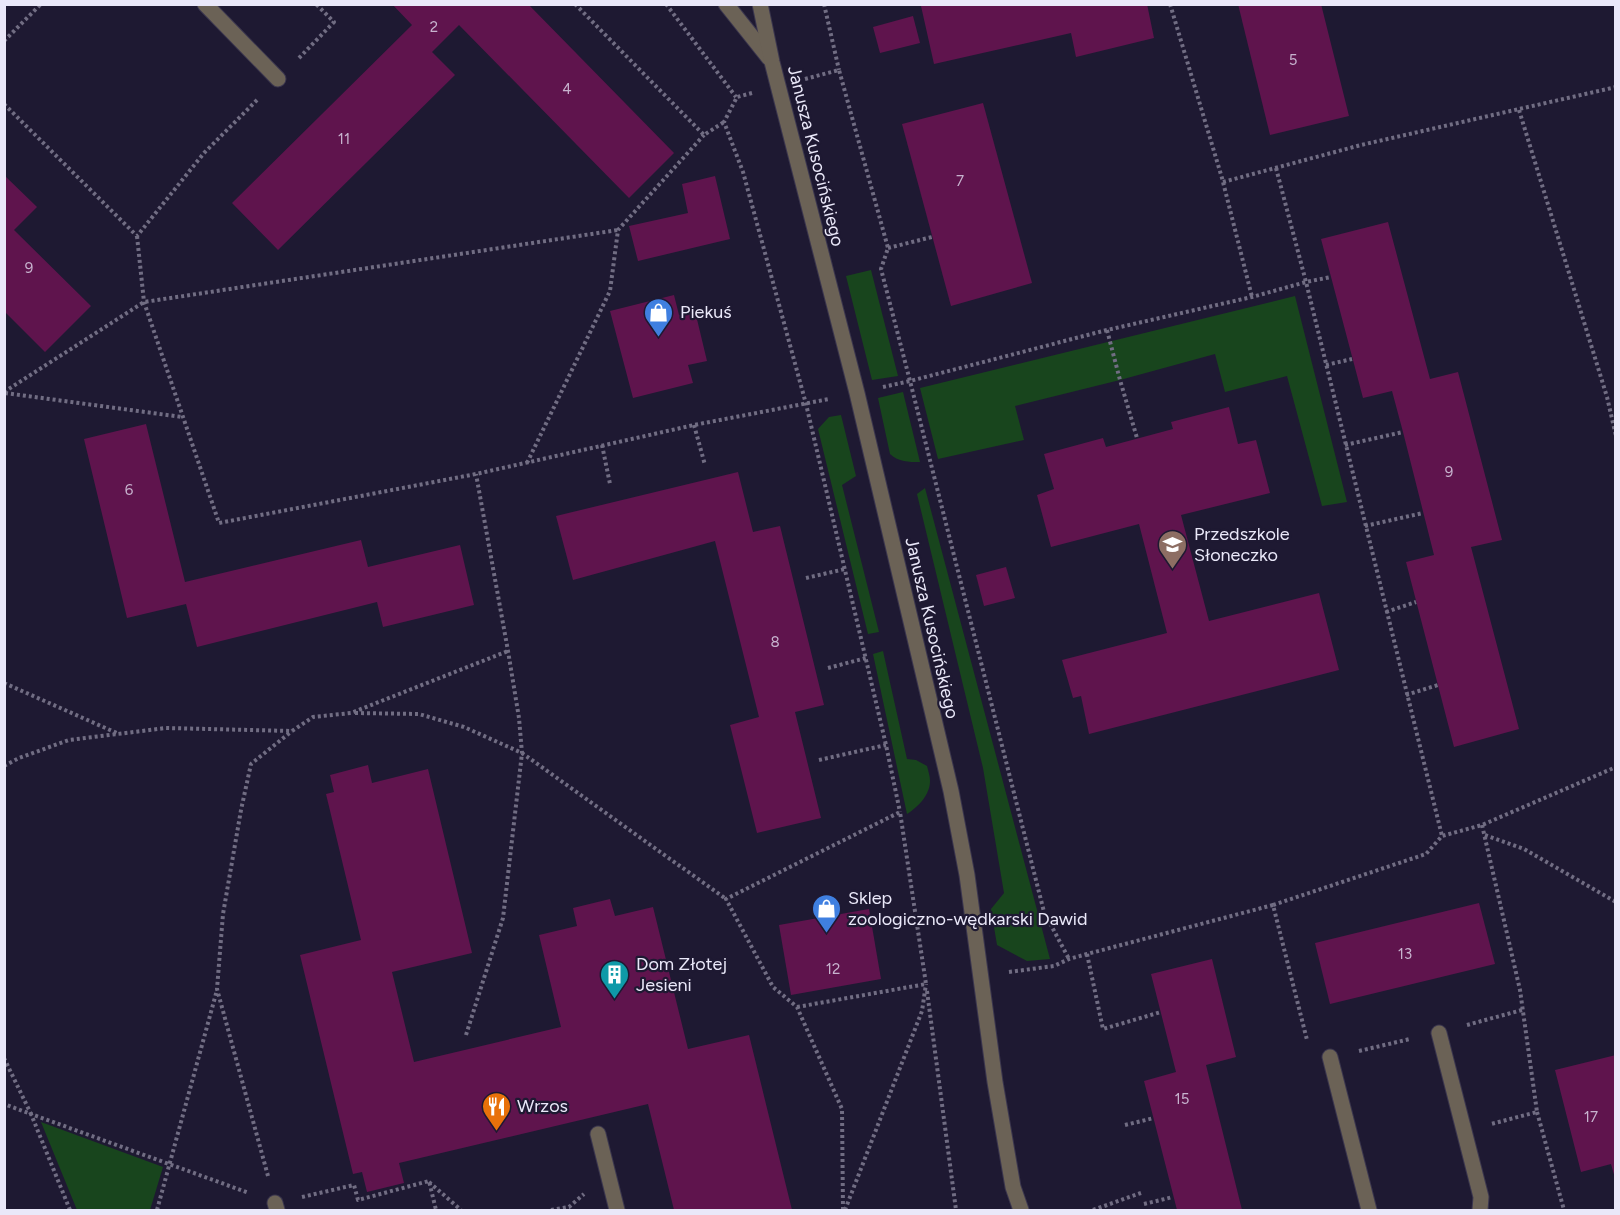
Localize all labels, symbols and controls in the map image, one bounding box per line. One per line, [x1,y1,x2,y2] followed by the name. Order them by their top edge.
[430,18,438,36] house number: 2
[1289,51,1297,69] house number: 5
[783,63,849,249] street label: Janusza Kusocińskiego
[562,80,572,98] house number: 4
[338,130,350,148] house number: 11
[956,172,964,190] house number: 7
[25,259,33,277] house number: 9
[643,296,675,338] shop icon: Piekuś
[680,301,732,323] place label: Piekuś
[1445,463,1453,481] house number: 9
[125,481,134,499] house number: 6
[1194,523,1290,566] place label: Przedszkole Słoneczko
[1157,528,1189,570] school or university icon: Przedszkole Słoneczko
[900,535,964,721] street label: Janusza Kusocińskiego
[770,633,780,651] house number: 8
[848,887,1088,930] place label: Sklep zoologiczno-wędkarski Dawid
[811,892,843,934] shop icon: Sklep zoologiczno-wędkarski Dawid
[1398,945,1412,963] house number: 13
[636,953,727,996] place label: Dom Złotej Jesieni
[599,958,631,1000] building icon: Dom Złotej Jesieni
[826,960,840,978] house number: 12
[480,1090,512,1132] restaurant icon: Wrzos
[1175,1090,1189,1108] house number: 15
[517,1095,568,1117] place label: Wrzos
[1584,1108,1598,1126] house number: 17

